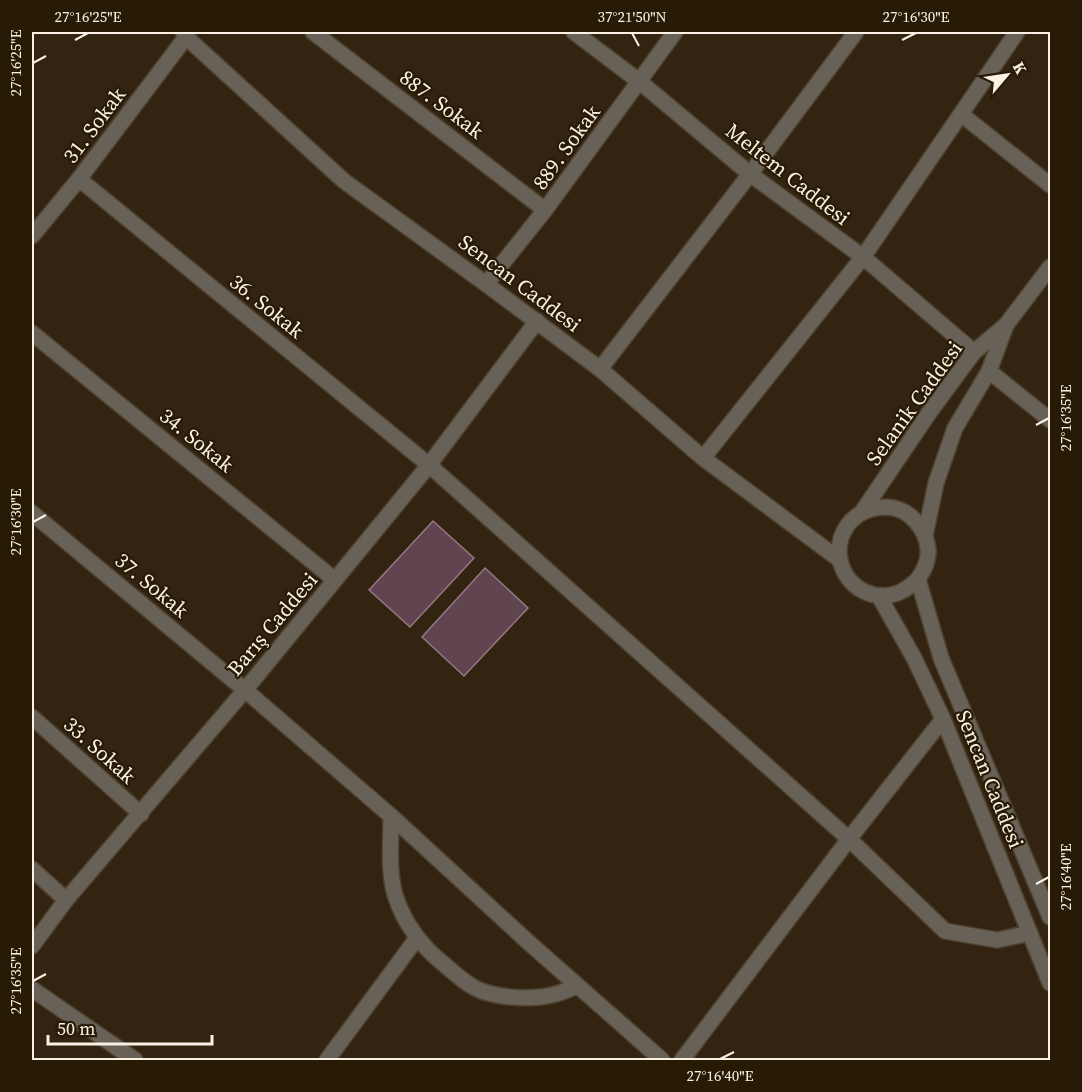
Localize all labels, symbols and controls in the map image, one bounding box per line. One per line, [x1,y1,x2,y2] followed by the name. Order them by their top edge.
[54,6,122,27] text: 27°16'25"E
[597,6,667,27] text: 37°21'50"N
[882,6,950,27] text: 27°16'30"E
[5,29,26,97] text: 27°16'25"E
[977,45,1037,105] north arrow
[1008,58,1033,79] text: K
[394,63,490,146] street label: 887. Sokak
[56,81,132,169] street label: 31. Sokak
[525,98,607,195] street label: 889. Sokak
[720,116,856,232] street label: Meltem Caddesi
[453,227,587,339] street label: Sencan Caddesi
[224,267,311,345] street label: 36. Sokak
[859,335,969,471] street label: Selanik Caddesi
[1055,384,1076,452] text: 27°16'35"E
[154,401,241,479] street label: 34. Sokak
[5,488,26,556] text: 27°16'30"E
[109,546,195,625] street label: 37. Sokak
[220,566,324,682] street label: Barış Caddesi
[949,706,1031,852] street label: Sencan Caddesi
[58,710,143,791] street label: 33. Sokak
[1055,843,1076,911] text: 27°16'40"E
[5,947,26,1015] text: 27°16'35"E
[48,1008,212,1046] scale bar
[57,1016,95,1041] text: 50 m
[686,1065,754,1086] text: 27°16'40"E

